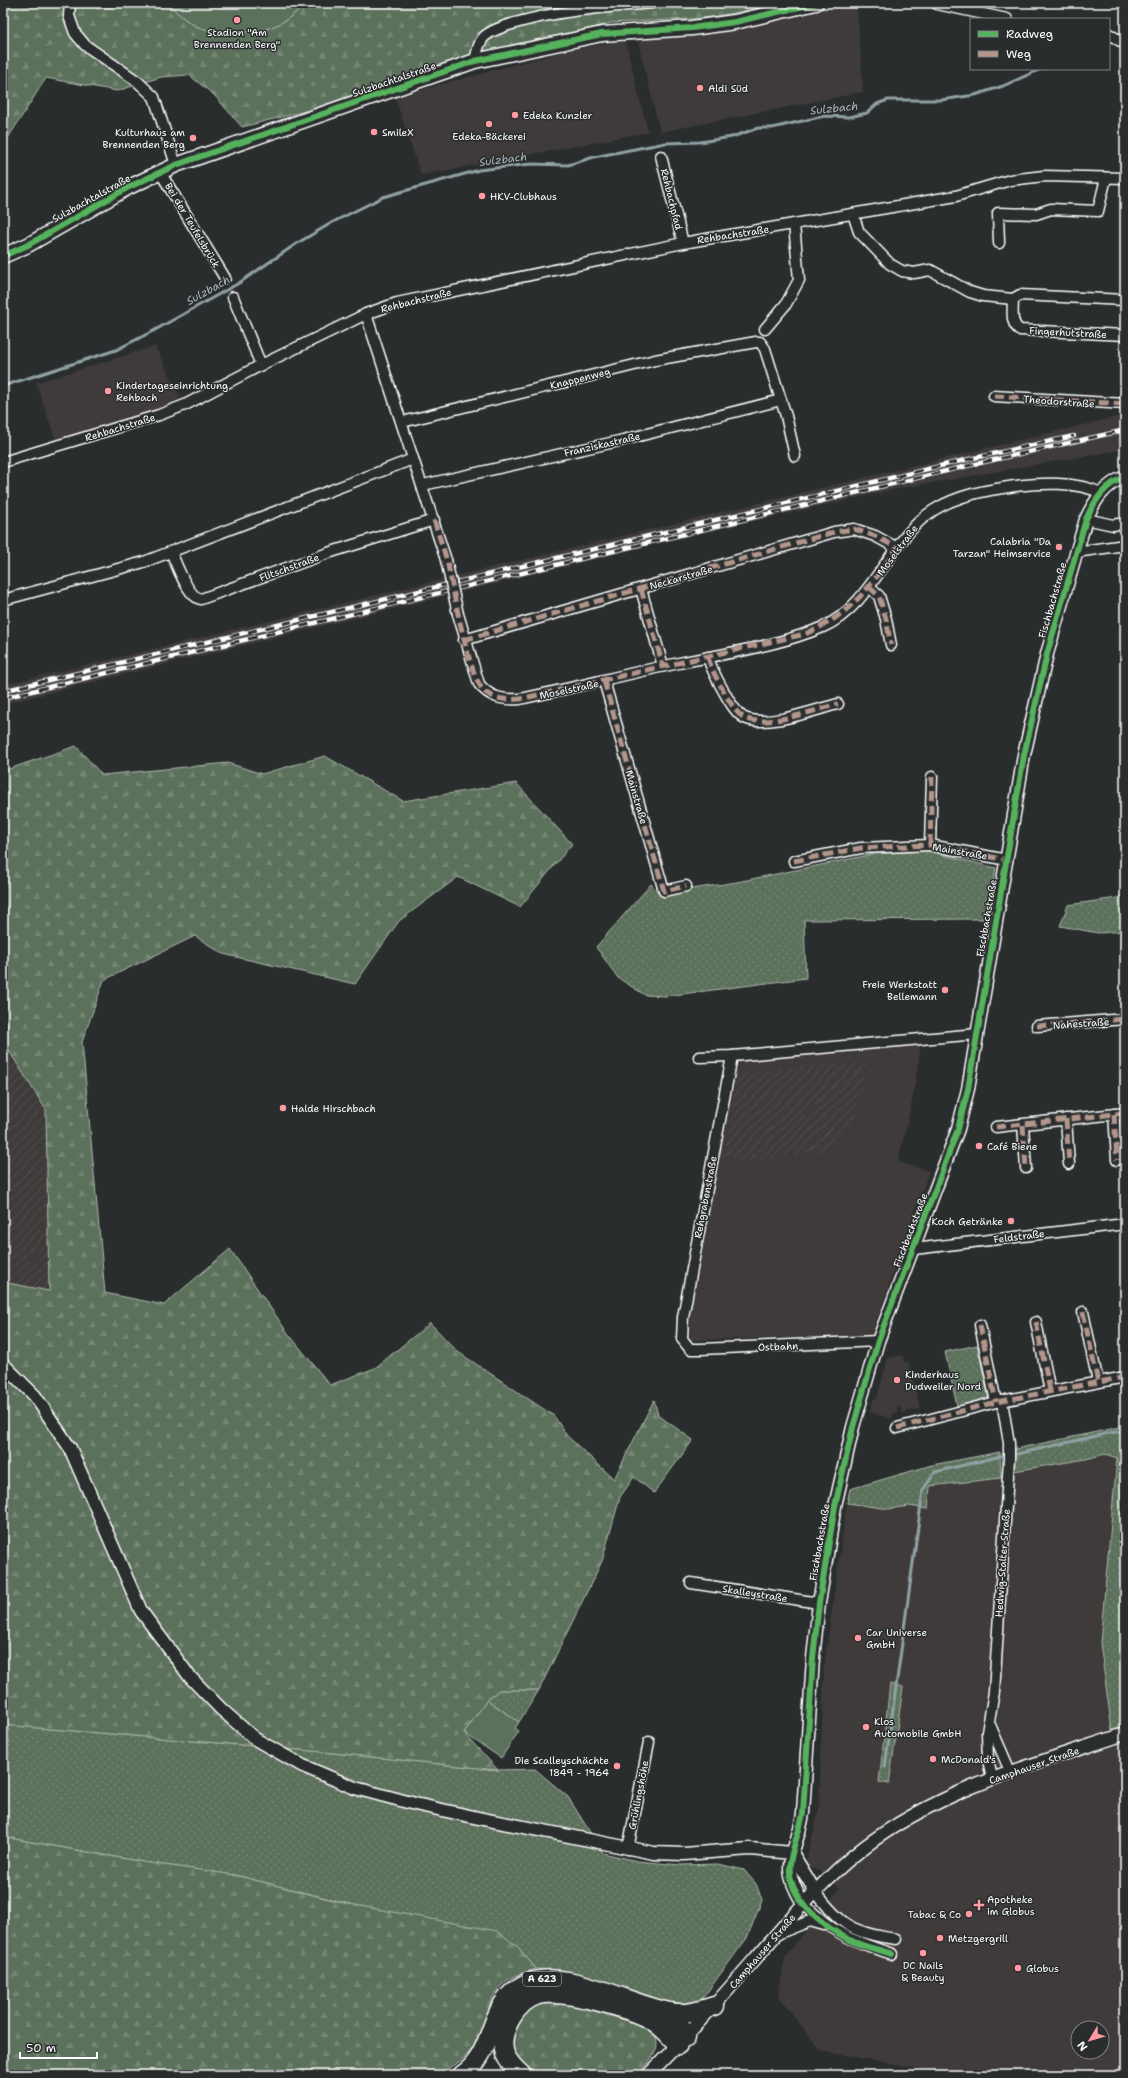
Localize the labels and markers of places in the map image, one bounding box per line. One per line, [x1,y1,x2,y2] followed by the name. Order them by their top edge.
[232,15,242,25] marker: Stadion "Am Brennenden Berg"
[194,26,280,51] place label: Stadion "Am Brennenden Berg"
[708,82,749,95] place label: Aldi Süd
[695,83,705,93] marker: Aldi Süd
[523,109,593,122] place label: Edeka Kunzler
[510,110,520,120] marker: Edeka Kunzler
[484,119,494,129] marker: Edeka-Bäckerei
[103,126,185,151] place label: Kulturhaus am Brennenden Berg
[382,126,414,139] place label: SmileX
[369,127,379,137] marker: SmileX
[452,130,526,143] place label: Edeka-Bäckerei
[188,133,198,143] marker: Kulturhaus am Brennenden Berg
[490,190,557,203] place label: HKV-Clubhaus
[477,191,487,201] marker: HKV-Clubhaus
[116,379,228,404] place label: Kindertageseinrichtung Rehbach
[103,386,113,396] marker: Kindertageseinrichtung Rehbach
[953,535,1052,560] place label: Calabria "Da Tarzan" Heimservice
[1054,542,1064,552] marker: Calabria "Da Tarzan" Heimservice
[862,978,937,1003] place label: Freie Werkstatt Bellemann
[940,985,950,995] marker: Freie Werkstatt Bellemann
[291,1102,376,1115] place label: Halde Hirschbach
[278,1103,288,1113] marker: Halde Hirschbach
[987,1140,1038,1153] place label: Café Biene
[974,1141,984,1151] marker: Café Biene
[932,1215,1003,1228] place label: Koch Getränke
[1006,1216,1016,1226] marker: Koch Getränke
[905,1368,982,1393] place label: Kinderhaus Dudweiler Nord
[892,1375,902,1385] marker: Kinderhaus Dudweiler Nord
[866,1626,927,1651] place label: Car Universe GmbH
[853,1633,863,1643] marker: Car Universe GmbH
[874,1715,962,1740] place label: Klos Automobile GmbH
[861,1722,871,1732] marker: Klos Automobile GmbH
[941,1753,996,1766] place label: McDonald's
[514,1754,609,1779] place label: Die Scalleyschächte 1849 - 1964
[928,1754,938,1764] marker: McDonald's
[612,1761,622,1771] marker: Die Scalleyschächte 1849 - 1964
[987,1893,1035,1918] place label: Apotheke im Globus
[974,1900,984,1910] marker: Apotheke im Globus
[908,1908,961,1921] place label: Tabac & Co
[964,1909,974,1919] marker: Tabac & Co
[948,1932,1008,1945] place label: Metzgergrill
[935,1933,945,1943] marker: Metzgergrill
[918,1948,928,1958] marker: DC Nails & Beauty
[902,1959,945,1984] place label: DC Nails & Beauty
[1026,1962,1059,1975] place label: Globus
[1013,1963,1023,1973] marker: Globus

